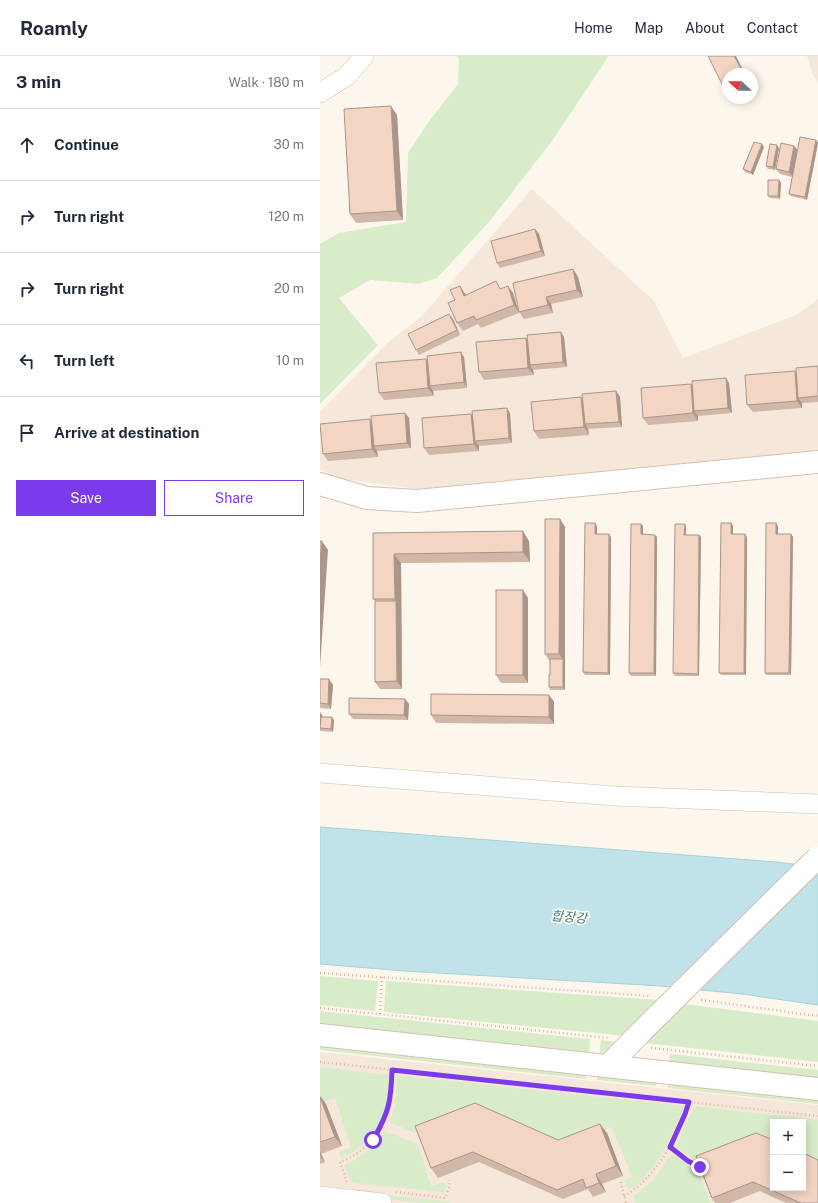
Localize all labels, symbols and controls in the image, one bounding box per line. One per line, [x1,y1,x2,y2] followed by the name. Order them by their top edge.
[20,17,88,39] text: Roamly
[574,20,613,36] text: Home
[635,20,663,36] text: Map
[685,20,725,36] text: About
[747,20,798,36] text: Contact
[722,68,758,104] north arrow
[16,72,61,92] text: 3 min
[229,75,304,90] text: Walk · 180 m
[16,134,38,156] icon: ahead
[54,136,119,153] text: Continue
[274,137,304,152] text: 30 m
[16,206,38,228] icon: right
[54,208,124,225] text: Turn right
[269,209,304,224] text: 120 m
[16,278,38,300] icon: right
[54,280,124,297] text: Turn right
[274,281,304,296] text: 20 m
[16,350,38,372] icon: left
[54,352,115,369] text: Turn left
[276,353,304,368] text: 10 m
[16,422,38,444] icon: arrive
[54,424,199,441] text: Arrive at destination
[16,480,156,516] button: Save
[164,480,304,516] button: Share
[550,908,590,926] water label: 합장강
[770,1119,806,1191] map controls
[770,1119,806,1155] button: +
[364,1131,382,1149] route start
[770,1155,806,1191] button: −
[691,1158,709,1176] route end

